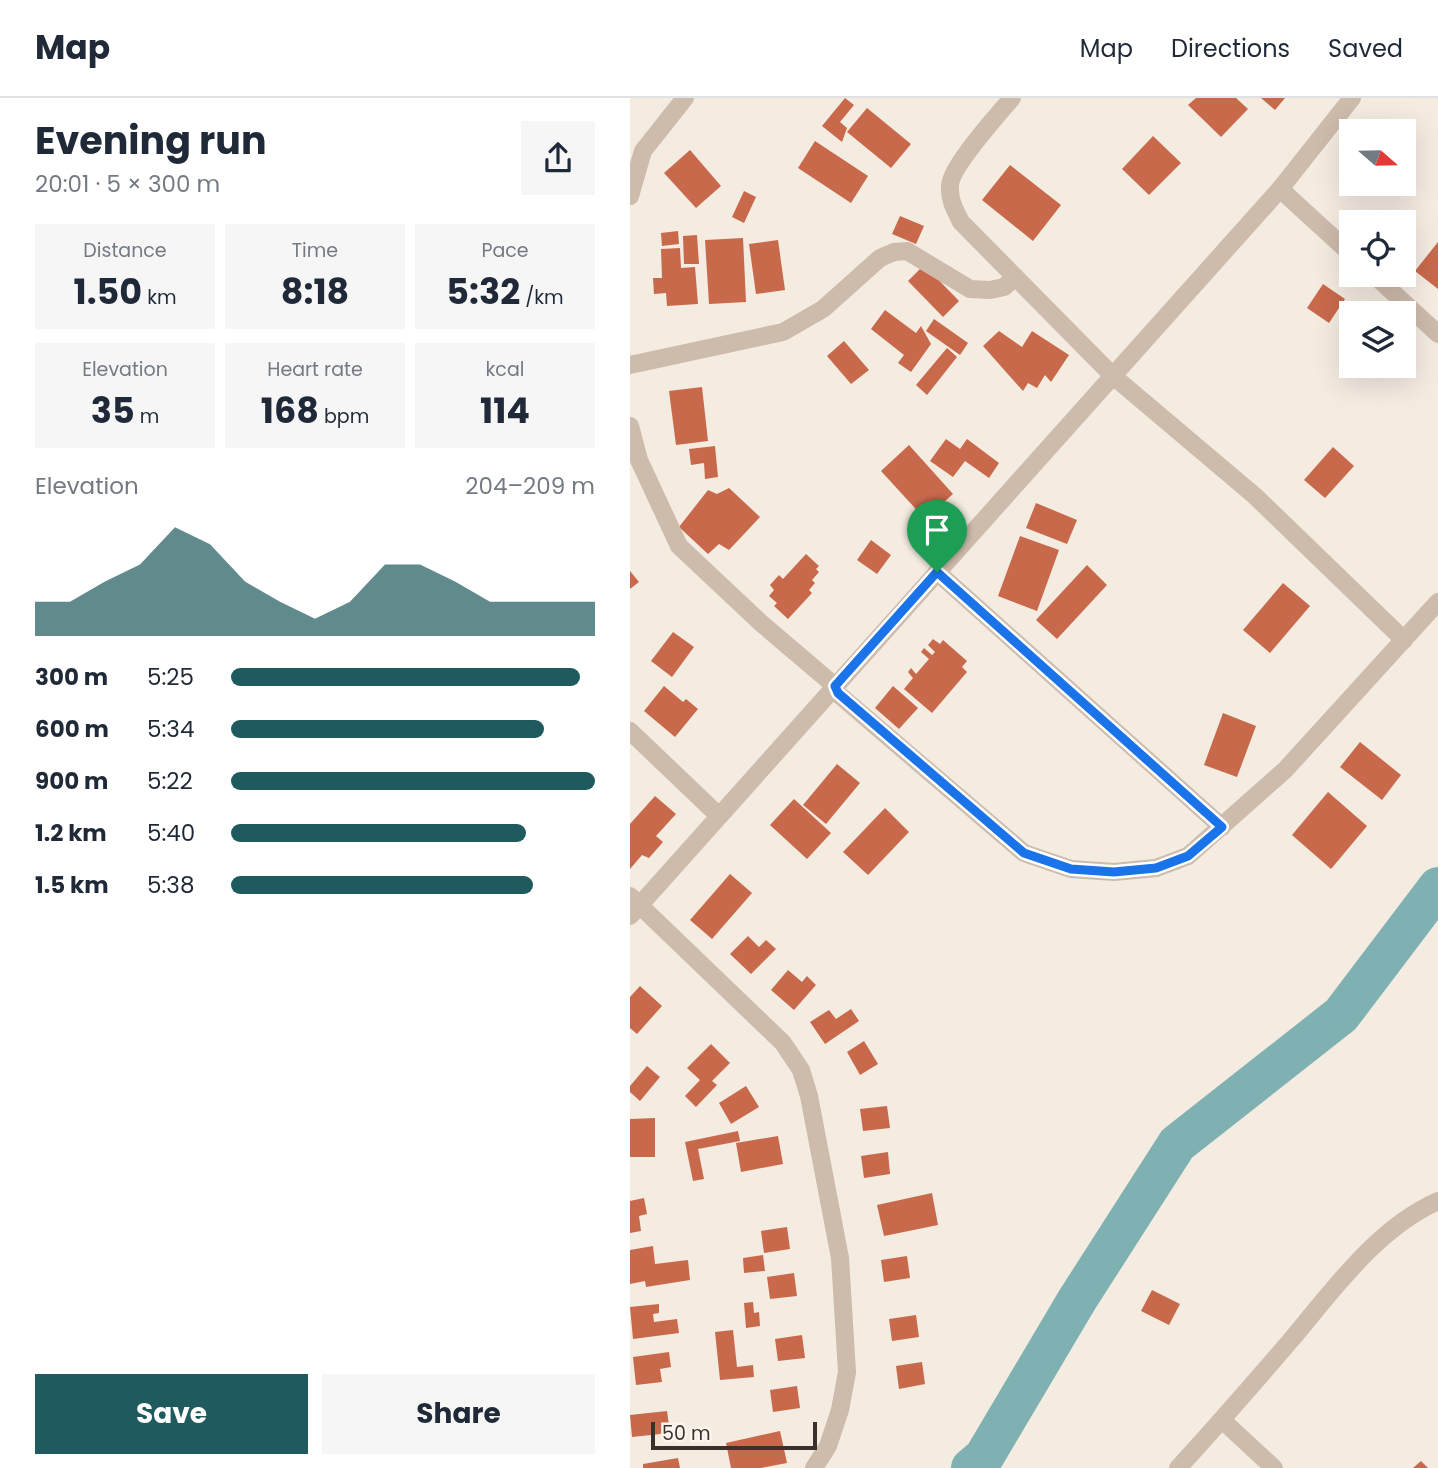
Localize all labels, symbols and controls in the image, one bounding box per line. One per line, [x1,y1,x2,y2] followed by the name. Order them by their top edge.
[35,24,110,71] text: Map
[1080,32,1133,65] text: Map
[1171,32,1290,65] text: Directions
[1328,32,1403,65] text: Saved
[35,114,267,167] text: Evening run
[1339,119,1416,196] north arrow
[1339,119,1416,378] map controls
[521,121,595,195] button: share
[35,168,220,200] text: 20:01 · 5 × 300 m
[1339,210,1416,287] button: locate
[83,237,167,264] text: Distance
[292,237,338,264] text: Time
[481,237,529,264] text: Pace
[73,267,142,316] text: 1.50
[281,267,349,316] text: 8:18
[446,267,520,316] text: 5:32
[142,284,177,311] text: km
[520,284,564,311] text: /km
[1339,301,1416,378] button: layers
[82,356,168,383] text: Elevation
[267,356,363,383] text: Heart rate
[486,356,524,383] text: kcal
[91,386,135,435] text: 35
[261,386,319,435] text: 168
[480,386,530,435] text: 114
[135,403,159,430] text: m
[319,403,369,430] text: bpm
[35,470,139,502] text: Elevation
[465,470,595,502] text: 204–209 m
[907,500,967,572] pin
[918,511,956,549] icon: arrive
[35,661,108,693] text: 300 m
[147,661,194,693] text: 5:25
[35,713,109,745] text: 600 m
[147,713,194,745] text: 5:34
[35,765,108,797] text: 900 m
[147,765,193,797] text: 5:22
[35,817,107,849] text: 1.2 km
[147,817,195,849] text: 5:40
[35,869,109,901] text: 1.5 km
[147,869,194,901] text: 5:38
[35,1374,308,1454] button: Save
[322,1374,595,1454] button: Share
[651,1419,817,1451] scale bar
[662,1420,711,1447] text: 50 m

